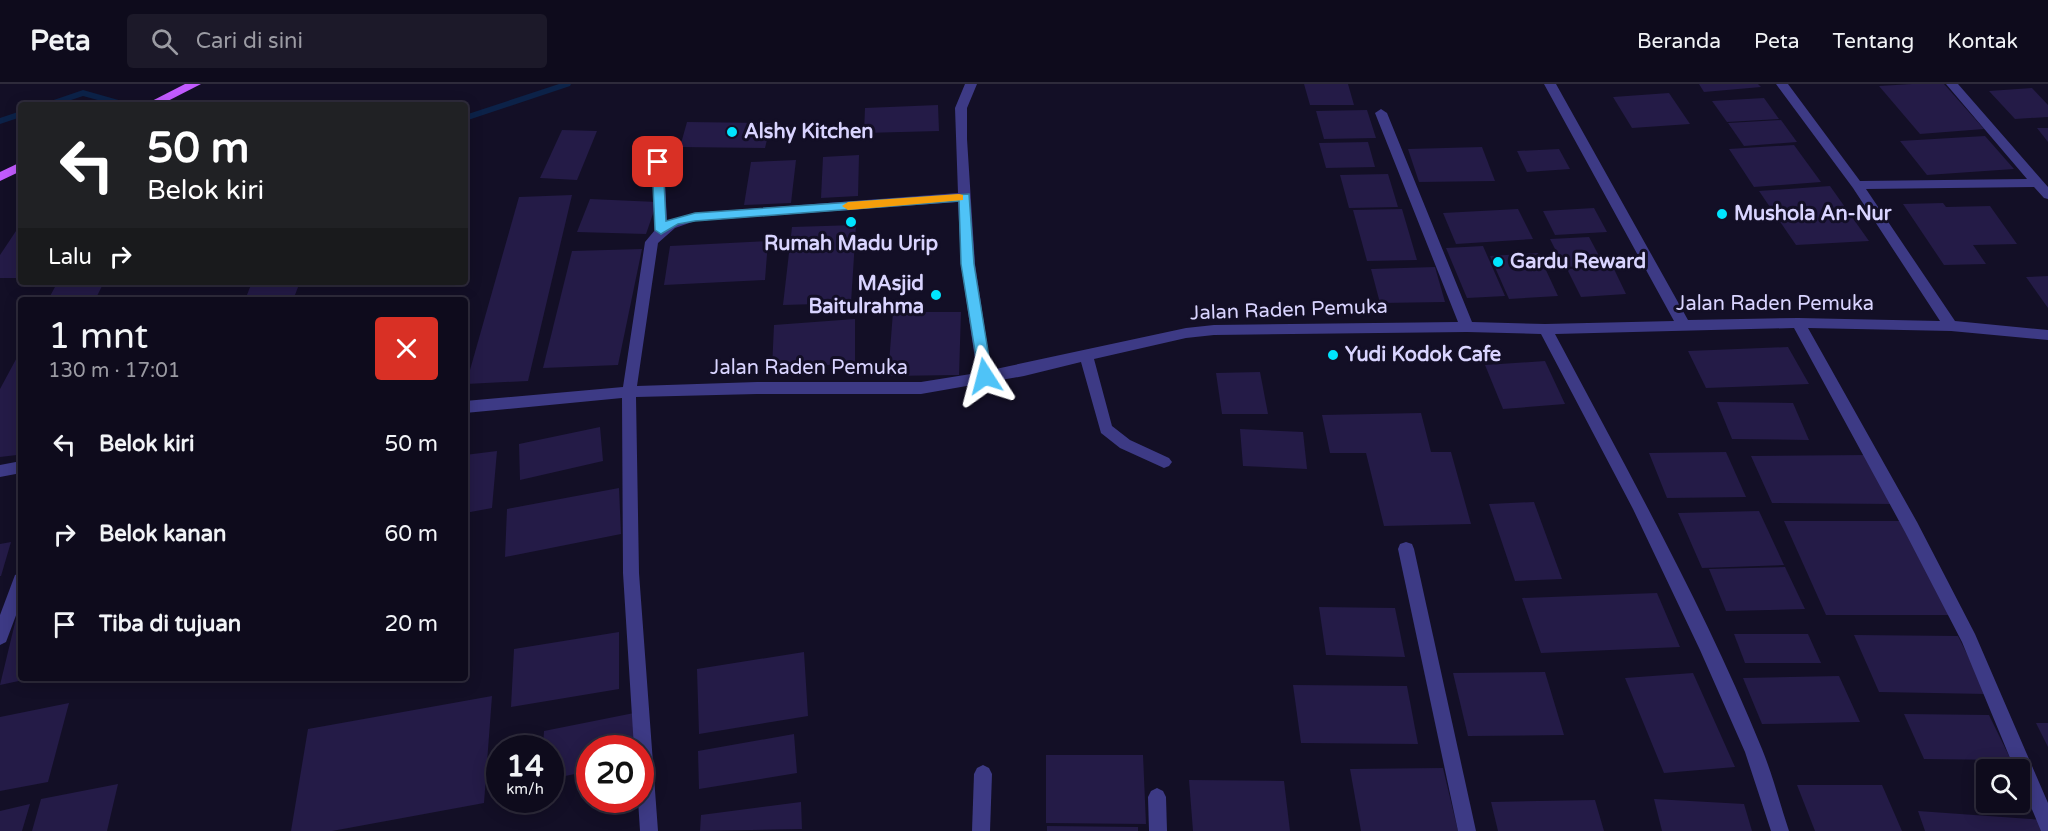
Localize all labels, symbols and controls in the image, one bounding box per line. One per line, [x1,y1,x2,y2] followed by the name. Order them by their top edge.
[127,14,547,68] search box
[30,24,91,58] text: Peta
[148,25,181,58] icon: search
[196,28,303,54] text: Cari di sini
[1637,29,1721,54] text: Beranda
[1754,29,1800,54] text: Peta
[1833,29,1914,54] text: Tentang
[1947,29,2018,54] text: Kontak
[744,120,874,144] place label: Alshy Kitchen
[147,123,249,174] text: 50 m
[725,125,739,139] marker: Alshy Kitchen
[48,126,126,204] icon: left
[632,136,683,187] pin
[641,145,674,178] icon: arrive
[147,174,264,207] text: Belok kiri
[1734,202,1892,226] place label: Mushola An-Nur
[1715,207,1729,221] marker: Mushola An-Nur
[844,215,858,229] marker: Rumah Madu Urip
[764,232,938,256] place label: Rumah Madu Urip
[104,240,137,273] icon: right
[48,244,92,270] text: Lalu
[1510,250,1646,274] place label: Gardu Reward
[1491,255,1505,269] marker: Gardu Reward
[808,272,924,319] place label: MAsjid Baitulrahma
[929,288,943,302] marker: MAsjid Baitulrahma
[1676,292,1874,316] street label: Jalan Raden Pemuka
[1190,295,1388,325] street label: Jalan Raden Pemuka
[48,315,148,358] text: 1 mnt
[375,317,438,380] button: close
[1345,343,1501,367] place label: Yudi Kodok Cafe
[953,344,1017,408] position arrow
[1326,348,1340,362] marker: Yudi Kodok Cafe
[710,356,908,380] street label: Jalan Raden Pemuka
[48,359,180,383] text: 130 m · 17:01
[48,428,81,461] icon: left
[99,431,195,457] text: Belok kiri
[384,431,438,457] text: 50 m
[48,518,81,551] icon: right
[99,521,226,547] text: Belok kanan
[384,521,438,547] text: 60 m
[48,608,81,641] icon: arrive
[99,611,241,637] text: Tiba di tujuan
[384,611,438,637] text: 20 m
[576,735,654,813] speed limit sign: 20
[506,748,544,785] text: 14
[1976,759,2030,813] map controls
[1976,759,2030,813] button: search
[506,780,544,798] text: km/h

